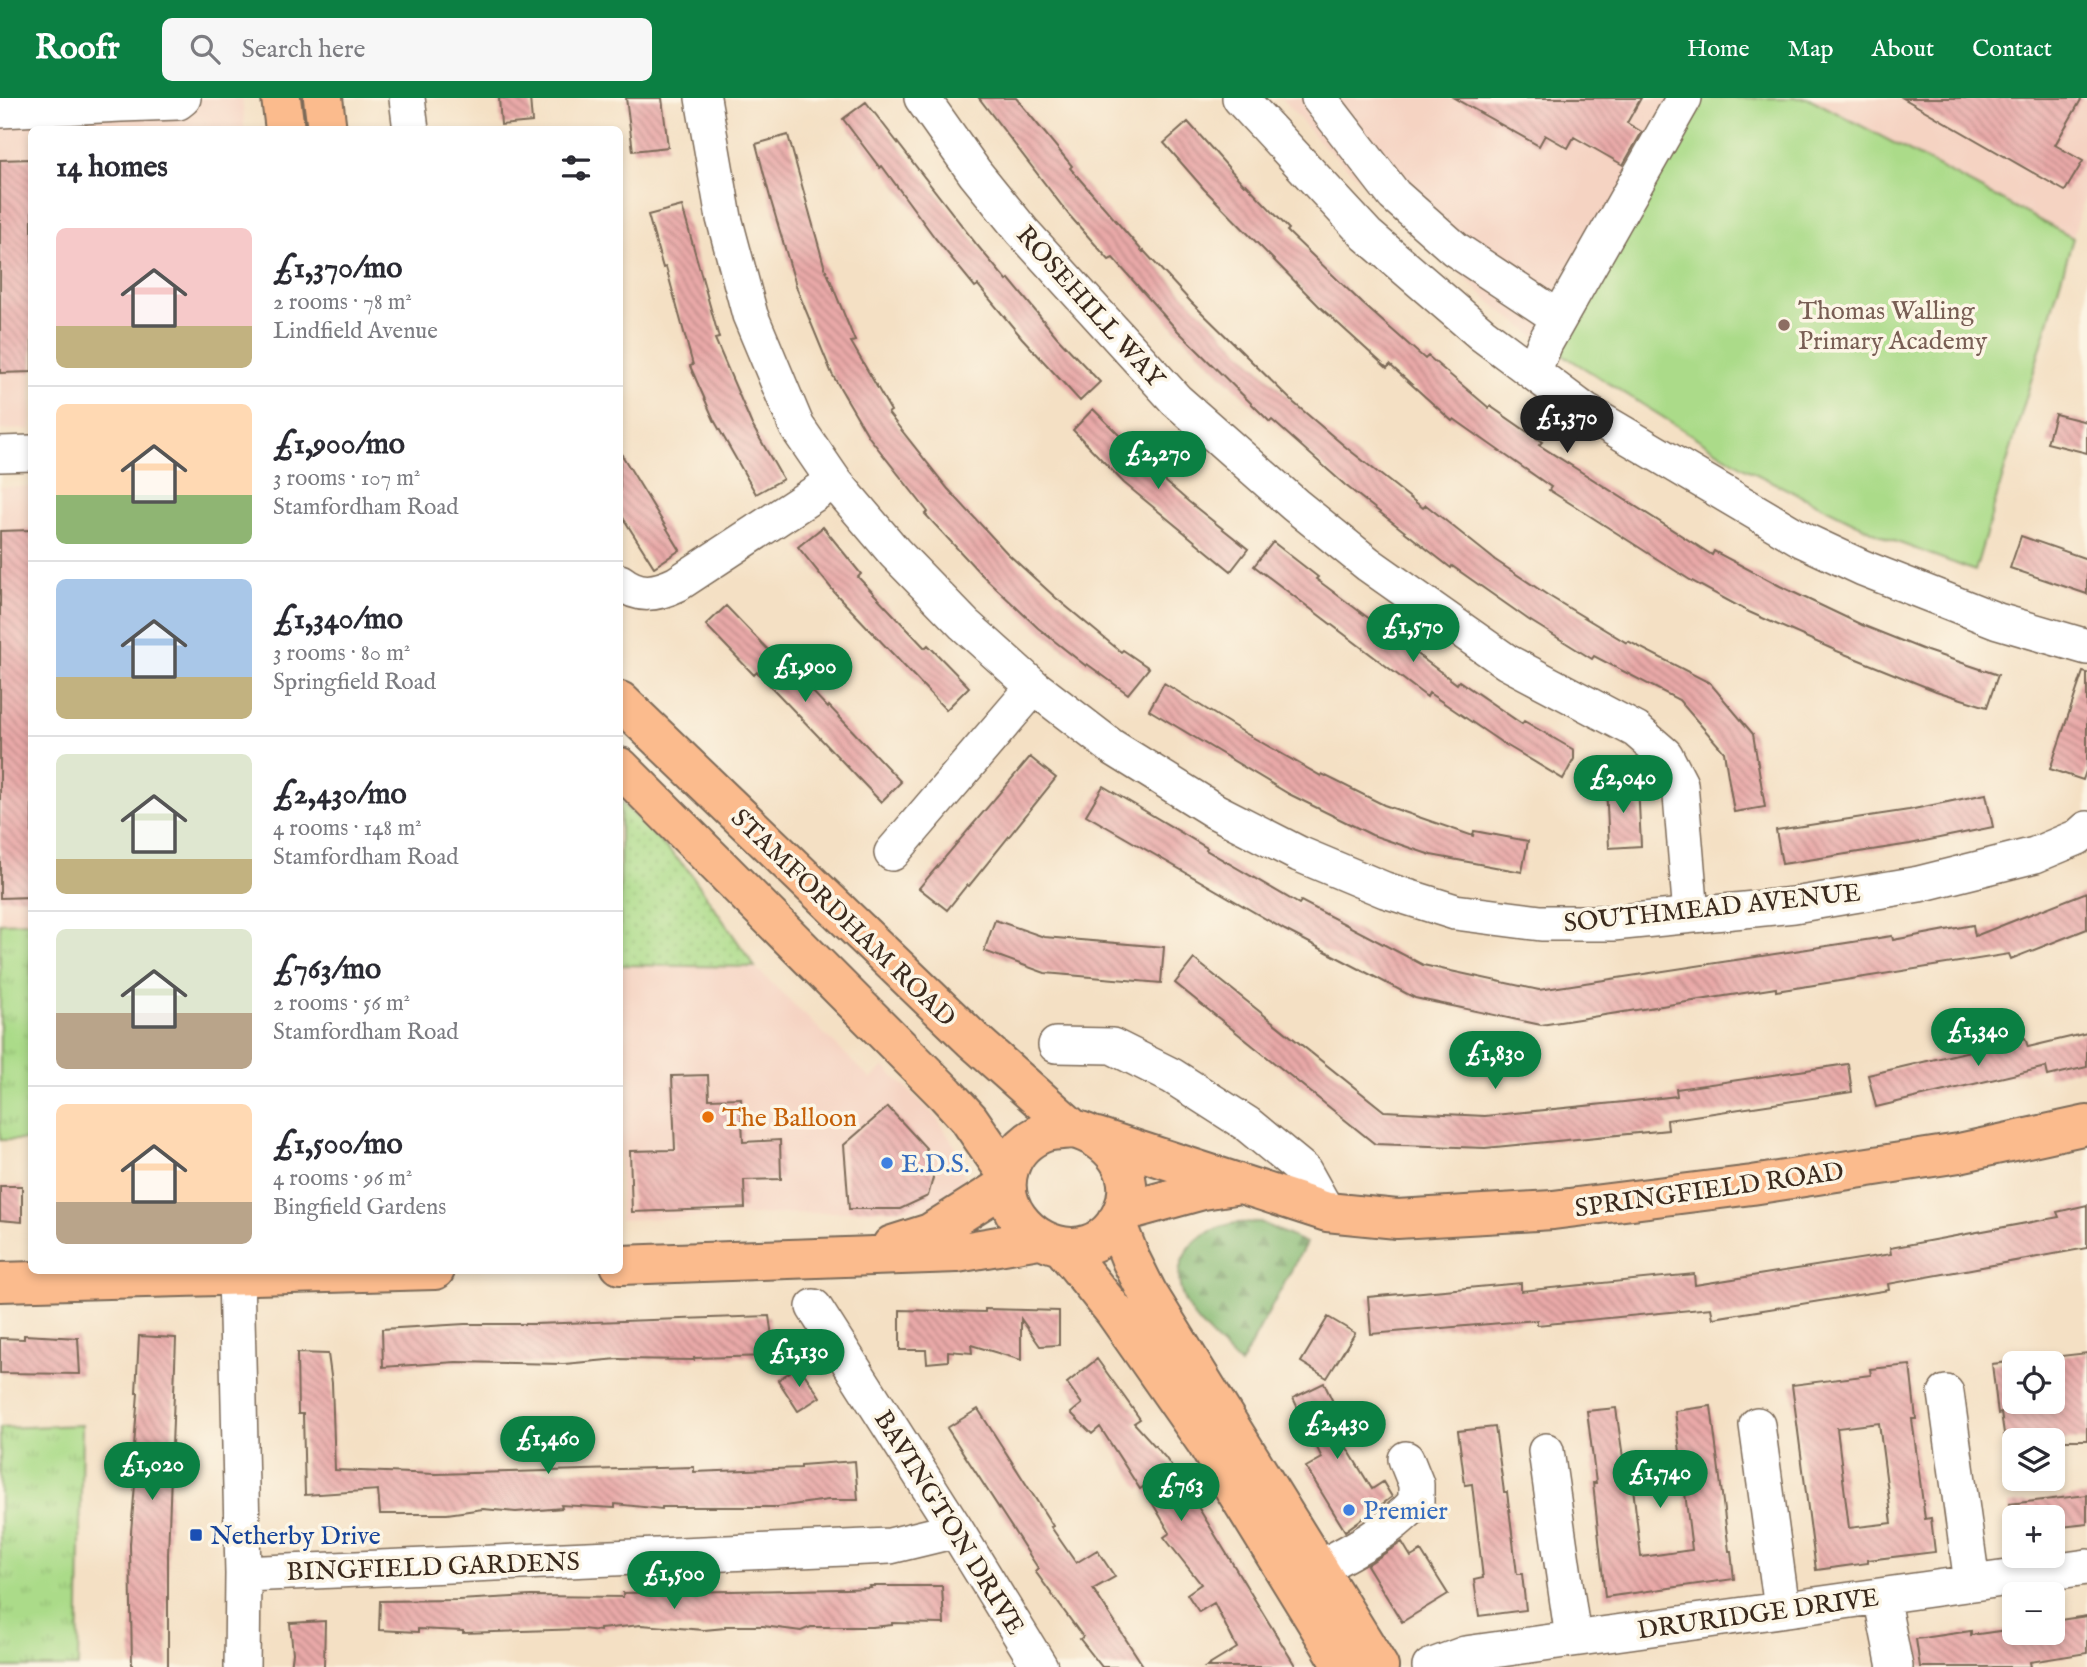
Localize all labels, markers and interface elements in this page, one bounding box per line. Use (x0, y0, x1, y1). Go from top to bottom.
search box (162, 18, 652, 81)
text: Roofr (35, 28, 120, 70)
icon: search (186, 30, 224, 68)
text: Search here (242, 33, 365, 66)
text: Home (1687, 34, 1750, 65)
text: Map (1788, 34, 1834, 65)
text: About (1872, 34, 1934, 65)
text: Contact (1972, 34, 2052, 65)
text: 14 homes (56, 149, 168, 187)
icon: filters (557, 149, 595, 187)
street label: ROSEHILL WAY (1008, 219, 1172, 396)
text: £1,370/mo (273, 250, 402, 288)
icon: home (112, 256, 196, 340)
text: 2 rooms · 78 m² (273, 288, 412, 317)
place label: Thomas Walling Primary Academy (1798, 295, 1988, 358)
text: Lindfield Avenue (273, 317, 438, 346)
marker: Thomas Walling Primary Academy (1776, 317, 1792, 333)
pin: £1,370 (1510, 396, 1624, 455)
text: £1,370 (1536, 403, 1598, 432)
text: £1,900/mo (273, 426, 405, 464)
icon: home (112, 432, 196, 516)
pin: £2,270 (1101, 432, 1215, 491)
text: £2,270 (1125, 439, 1191, 468)
text: 3 rooms · 107 m² (273, 464, 421, 493)
text: Stamfordham Road (273, 493, 459, 522)
text: £1,340/mo (273, 601, 403, 639)
pin: £1,570 (1356, 604, 1470, 664)
icon: home (112, 607, 196, 691)
text: £1,570 (1382, 612, 1444, 641)
text: 3 rooms · 80 m² (273, 639, 410, 668)
pin: £1,900 (748, 644, 862, 704)
text: £1,900 (773, 652, 837, 681)
text: Springfield Road (273, 668, 436, 697)
pin: £2,040 (1566, 756, 1680, 815)
text: £2,040 (1590, 763, 1656, 792)
text: £2,430/mo (273, 776, 407, 814)
icon: home (112, 782, 196, 866)
street label: STAMFORDHAM ROAD (723, 802, 962, 1034)
text: 4 rooms · 148 m² (273, 814, 422, 843)
text: Stamfordham Road (273, 843, 459, 872)
street label: SOUTHMEAD AVENUE (1562, 876, 1862, 941)
text: £763/mo (273, 951, 381, 989)
icon: home (112, 957, 196, 1041)
text: 2 rooms · 56 m² (273, 989, 410, 1018)
pin: £1,340 (1921, 1009, 2035, 1068)
text: £1,340 (1947, 1016, 2009, 1045)
text: Stamfordham Road (273, 1018, 459, 1047)
pin: £1,830 (1438, 1032, 1552, 1091)
text: £1,830 (1465, 1039, 1525, 1068)
place label: The Balloon (722, 1102, 857, 1135)
marker: The Balloon (700, 1109, 716, 1125)
text: £1,500/mo (273, 1126, 403, 1164)
icon: home (112, 1132, 196, 1216)
place label: E.D.S. (901, 1148, 969, 1181)
marker: E.D.S. (879, 1155, 895, 1171)
street label: SPRINGFIELD ROAD (1573, 1155, 1846, 1226)
text: 4 rooms · 96 m² (273, 1164, 412, 1193)
text: Bingfield Gardens (273, 1193, 446, 1222)
pin: £1,130 (742, 1330, 856, 1389)
text: £1,130 (769, 1337, 829, 1366)
map controls (2002, 1351, 2065, 1645)
button: locate (2002, 1351, 2065, 1414)
pin: £2,430 (1280, 1402, 1394, 1461)
street label: BAVINGTON DRIVE (866, 1404, 1031, 1641)
text: £2,430 (1305, 1409, 1369, 1438)
pin: £1,460 (491, 1416, 605, 1476)
text: £1,460 (516, 1424, 580, 1453)
button: layers (2002, 1428, 2065, 1491)
pin: £1,020 (95, 1442, 209, 1502)
text: £1,020 (120, 1450, 184, 1479)
pin: £1,740 (1603, 1450, 1717, 1510)
text: £1,740 (1629, 1458, 1691, 1487)
pin: £763 (1140, 1464, 1222, 1523)
text: £763 (1159, 1471, 1203, 1500)
place label: Premier (1363, 1495, 1448, 1528)
marker: Premier (1341, 1502, 1357, 1518)
button: + (2002, 1505, 2065, 1568)
place label: Netherby Drive (210, 1520, 381, 1553)
marker: Netherby Drive (188, 1527, 204, 1543)
street label: BINGFIELD GARDENS (286, 1546, 580, 1589)
pin: £1,500 (617, 1552, 731, 1611)
text: £1,500 (643, 1559, 705, 1588)
street label: DRURIDGE DRIVE (1635, 1581, 1881, 1648)
button: − (2002, 1582, 2065, 1645)

